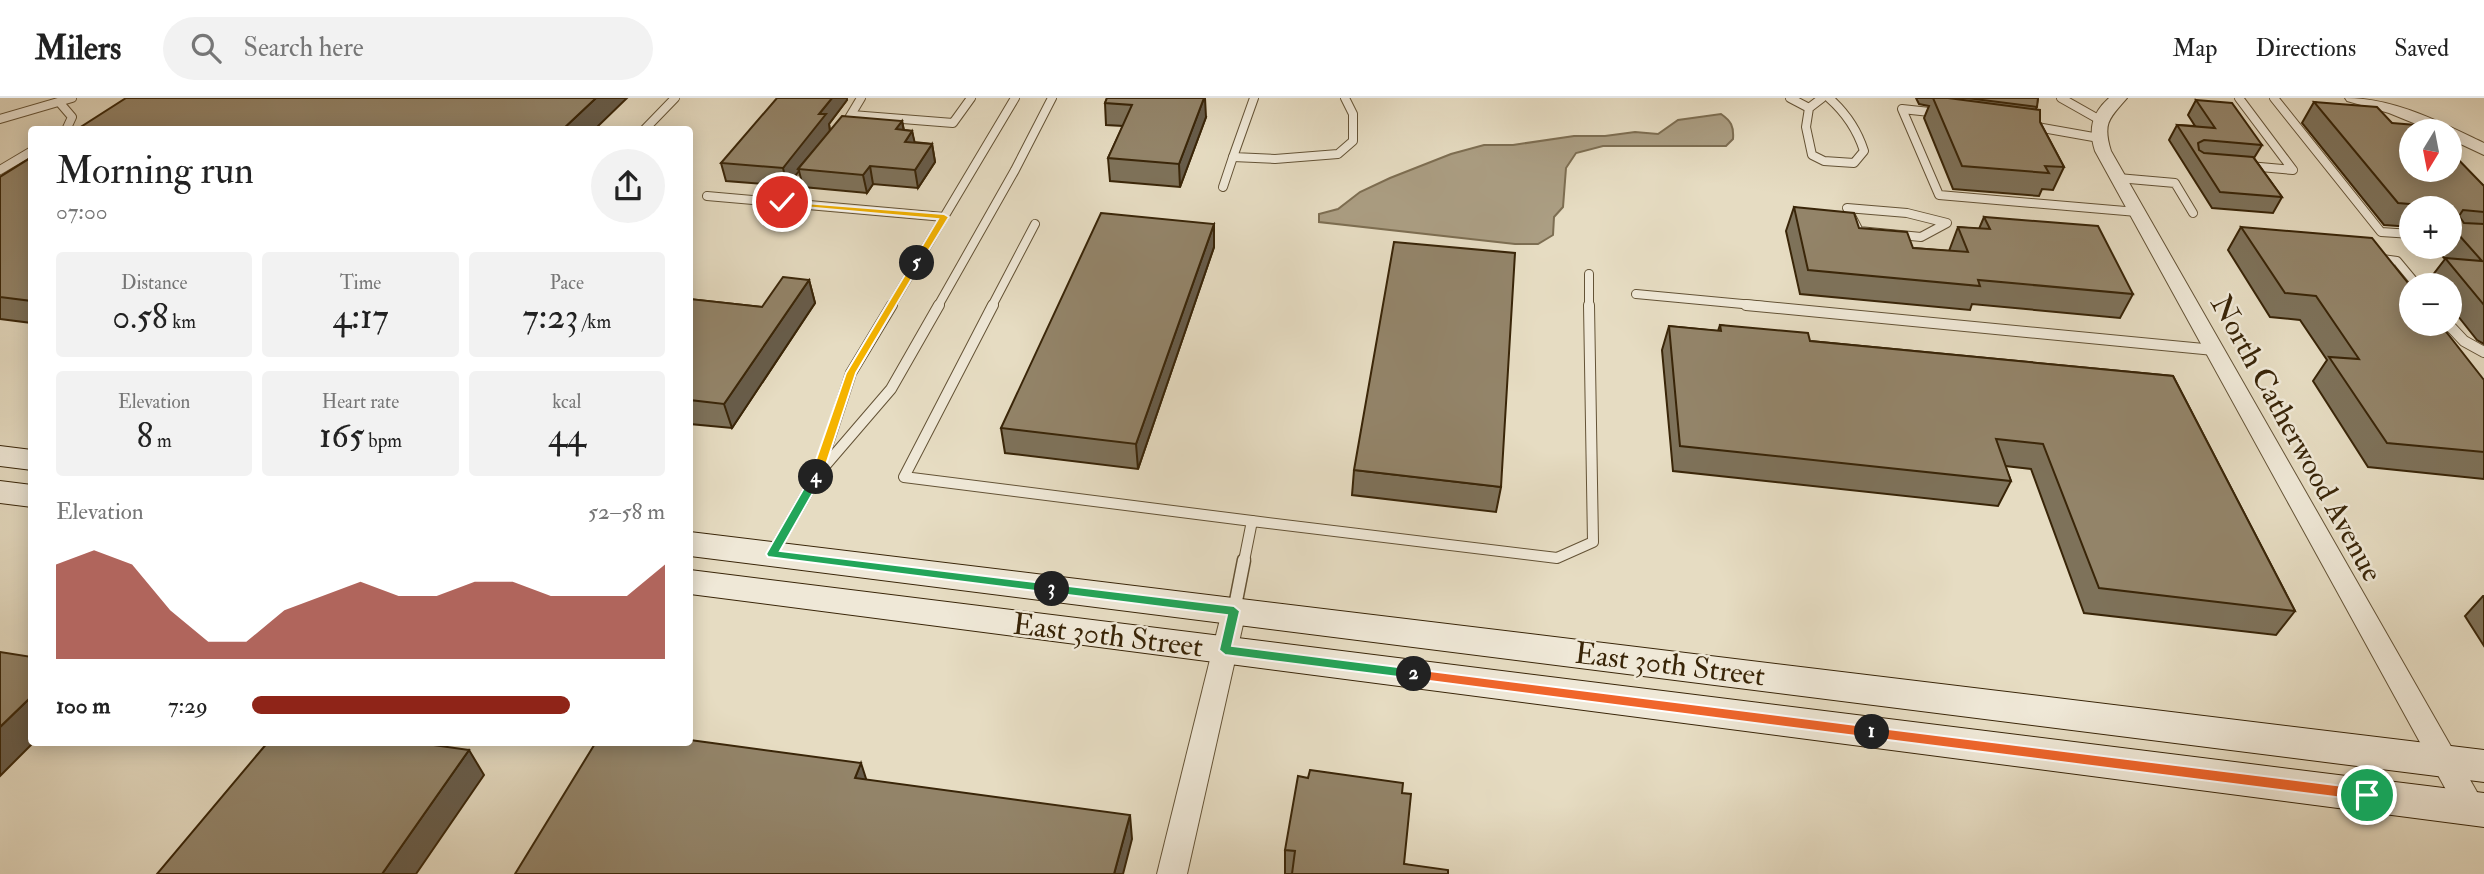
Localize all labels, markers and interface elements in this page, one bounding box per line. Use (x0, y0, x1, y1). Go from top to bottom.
search box (163, 17, 653, 80)
text: Milers (35, 28, 121, 69)
icon: search (187, 29, 225, 67)
text: Search here (243, 32, 364, 64)
text: Map (2172, 33, 2217, 64)
text: Directions (2255, 33, 2356, 64)
text: Saved (2394, 33, 2449, 64)
north arrow (2399, 119, 2462, 182)
map controls (2399, 119, 2462, 336)
text: Morning run (56, 147, 254, 195)
button: share (591, 149, 665, 223)
pin (752, 172, 812, 232)
icon: check (763, 183, 801, 221)
button: + (2399, 196, 2462, 259)
text: 07:00 (56, 197, 108, 226)
pin: 5 (900, 246, 934, 280)
text: 5 (912, 250, 921, 274)
text: Distance (121, 271, 187, 295)
text: Time (340, 271, 381, 295)
text: Pace (550, 271, 584, 295)
button: − (2399, 273, 2462, 336)
street label: North Catherwood Avenue (2202, 288, 2391, 588)
text: 0.58 (112, 295, 168, 339)
text: 4:17 (332, 295, 389, 339)
text: 7:23 (523, 295, 578, 339)
text: km (168, 310, 196, 334)
text: /km (578, 310, 611, 334)
text: Elevation (118, 390, 190, 414)
text: Heart rate (322, 390, 399, 414)
text: kcal (552, 390, 581, 414)
text: 8 (137, 414, 153, 458)
text: 165 (319, 414, 364, 458)
text: 44 (548, 414, 586, 458)
text: m (153, 429, 172, 453)
text: bpm (364, 429, 402, 453)
pin: 4 (798, 460, 834, 494)
text: 4 (810, 464, 821, 488)
text: Elevation (56, 497, 144, 526)
text: 52–58 m (588, 497, 665, 526)
pin: 3 (1034, 572, 1070, 606)
text: 3 (1048, 576, 1055, 600)
street label: East 30th Street (1011, 605, 1205, 666)
street label: East 30th Street (1573, 634, 1767, 695)
pin: 2 (1396, 656, 1432, 692)
text: 2 (1409, 661, 1418, 685)
text: 100 m (56, 691, 110, 720)
text: 7:29 (168, 691, 208, 720)
pin: 1 (1854, 714, 1890, 750)
text: 1 (1868, 719, 1875, 743)
pin (2337, 765, 2397, 825)
icon: arrive (2348, 776, 2386, 814)

